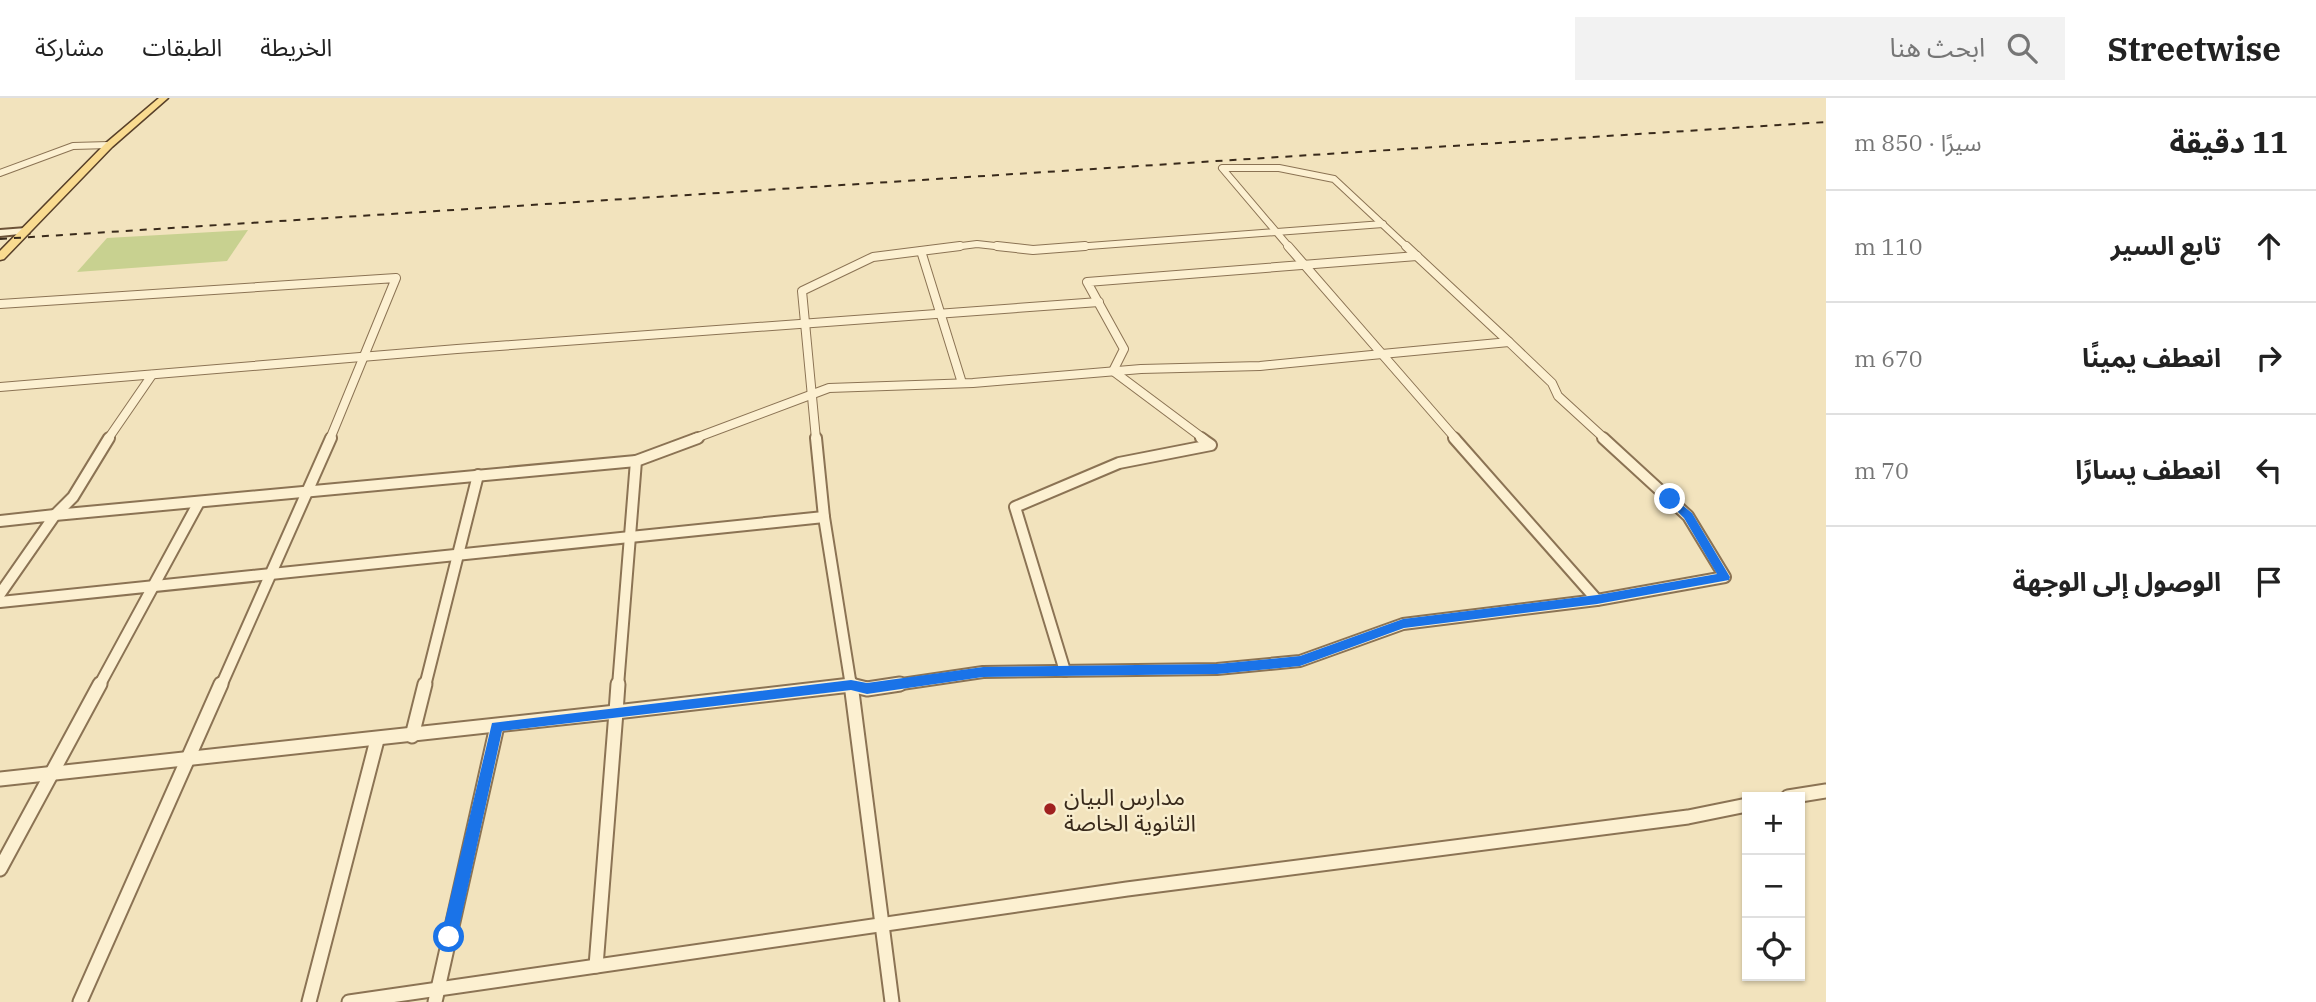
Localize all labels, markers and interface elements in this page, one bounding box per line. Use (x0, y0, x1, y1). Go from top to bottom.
search box (1575, 17, 2065, 80)
text: Streetwise (2107, 27, 2281, 70)
icon: search (2003, 29, 2041, 67)
text: ابحث هنا (1890, 30, 1985, 64)
text: مشاركة (35, 31, 104, 63)
text: الطبقات (142, 31, 222, 63)
text: الخريطة (260, 31, 332, 63)
text: 11 دقيقة (2170, 122, 2288, 161)
text: سيرًا · 850 m (1854, 127, 1981, 157)
icon: ahead (2250, 227, 2288, 265)
text: تابع السير (2111, 228, 2221, 262)
text: 110 m (1854, 231, 1923, 261)
icon: right (2250, 339, 2288, 377)
text: انعطف يمينًا (2082, 340, 2221, 374)
text: 670 m (1854, 343, 1923, 373)
icon: left (2250, 451, 2288, 489)
text: انعطف يسارًا (2075, 452, 2221, 486)
text: 70 m (1854, 455, 1909, 485)
route end (1654, 483, 1685, 514)
icon: arrive (2250, 563, 2288, 601)
text: الوصول إلى الوجهة (2013, 564, 2221, 598)
place label: مدارس البيان الثانوية الخاصة (1064, 781, 1196, 837)
map controls (1742, 792, 1805, 981)
button: + (1742, 792, 1805, 855)
marker: مدارس البيان الثانوية الخاصة (1042, 801, 1058, 817)
button: − (1742, 855, 1805, 918)
button: locate (1742, 918, 1805, 981)
route start (433, 921, 464, 952)

